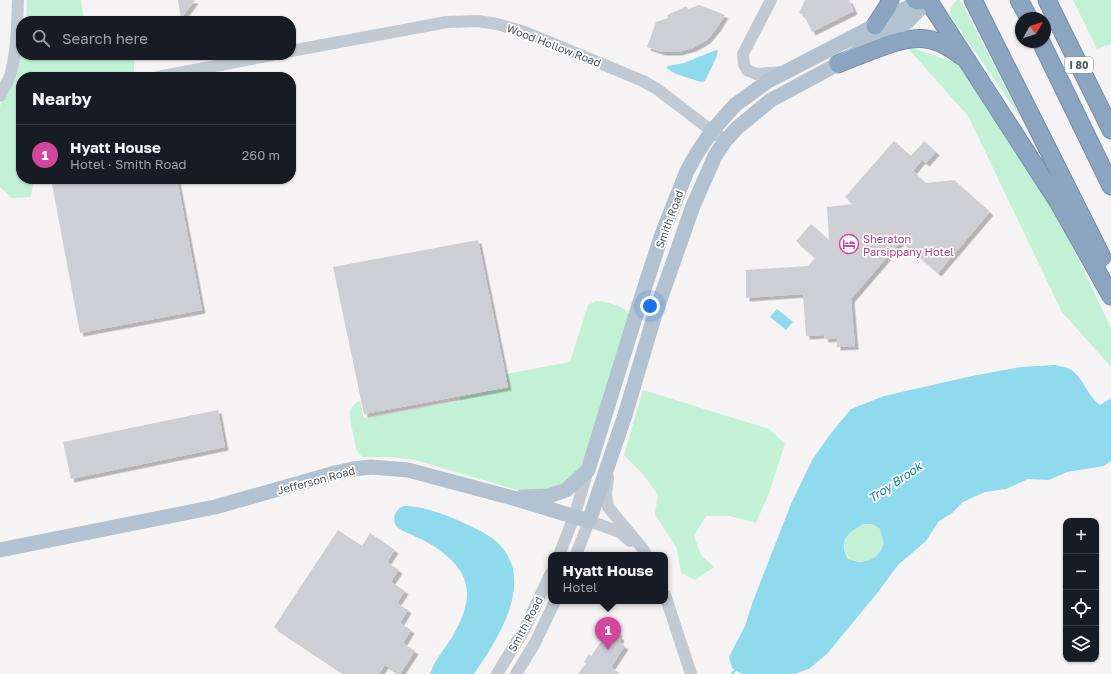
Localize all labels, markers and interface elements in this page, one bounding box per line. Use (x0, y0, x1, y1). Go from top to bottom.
north arrow (1015, 12, 1051, 48)
search box (16, 16, 296, 60)
street label: Wood Hollow Road (505, 21, 603, 69)
icon: search (30, 27, 52, 49)
text: Search here (62, 29, 148, 47)
road number: I 80 (1065, 57, 1093, 73)
text: Nearby (32, 88, 92, 109)
text: Hyatt House (70, 138, 161, 156)
text: 1 (42, 147, 48, 163)
text: 260 m (242, 147, 280, 163)
text: Hotel · Smith Road (70, 156, 187, 172)
street label: Smith Road (653, 188, 685, 250)
place label: Sheraton Parsippany Hotel (863, 232, 954, 258)
hotel icon: Sheraton Parsippany Hotel (838, 233, 860, 255)
your location (640, 296, 660, 316)
water label: Troy Brook (865, 458, 926, 505)
street label: Jefferson Road (276, 463, 356, 497)
map controls (1063, 518, 1099, 662)
button: + (1063, 518, 1099, 554)
popup (548, 552, 668, 604)
button: − (1063, 554, 1099, 590)
text: Hyatt House (563, 561, 653, 579)
text: Hotel (563, 579, 597, 595)
button: locate (1063, 590, 1099, 626)
street label: Smith Road (505, 594, 545, 654)
pin: 1 (595, 617, 621, 650)
button: layers (1063, 626, 1099, 662)

